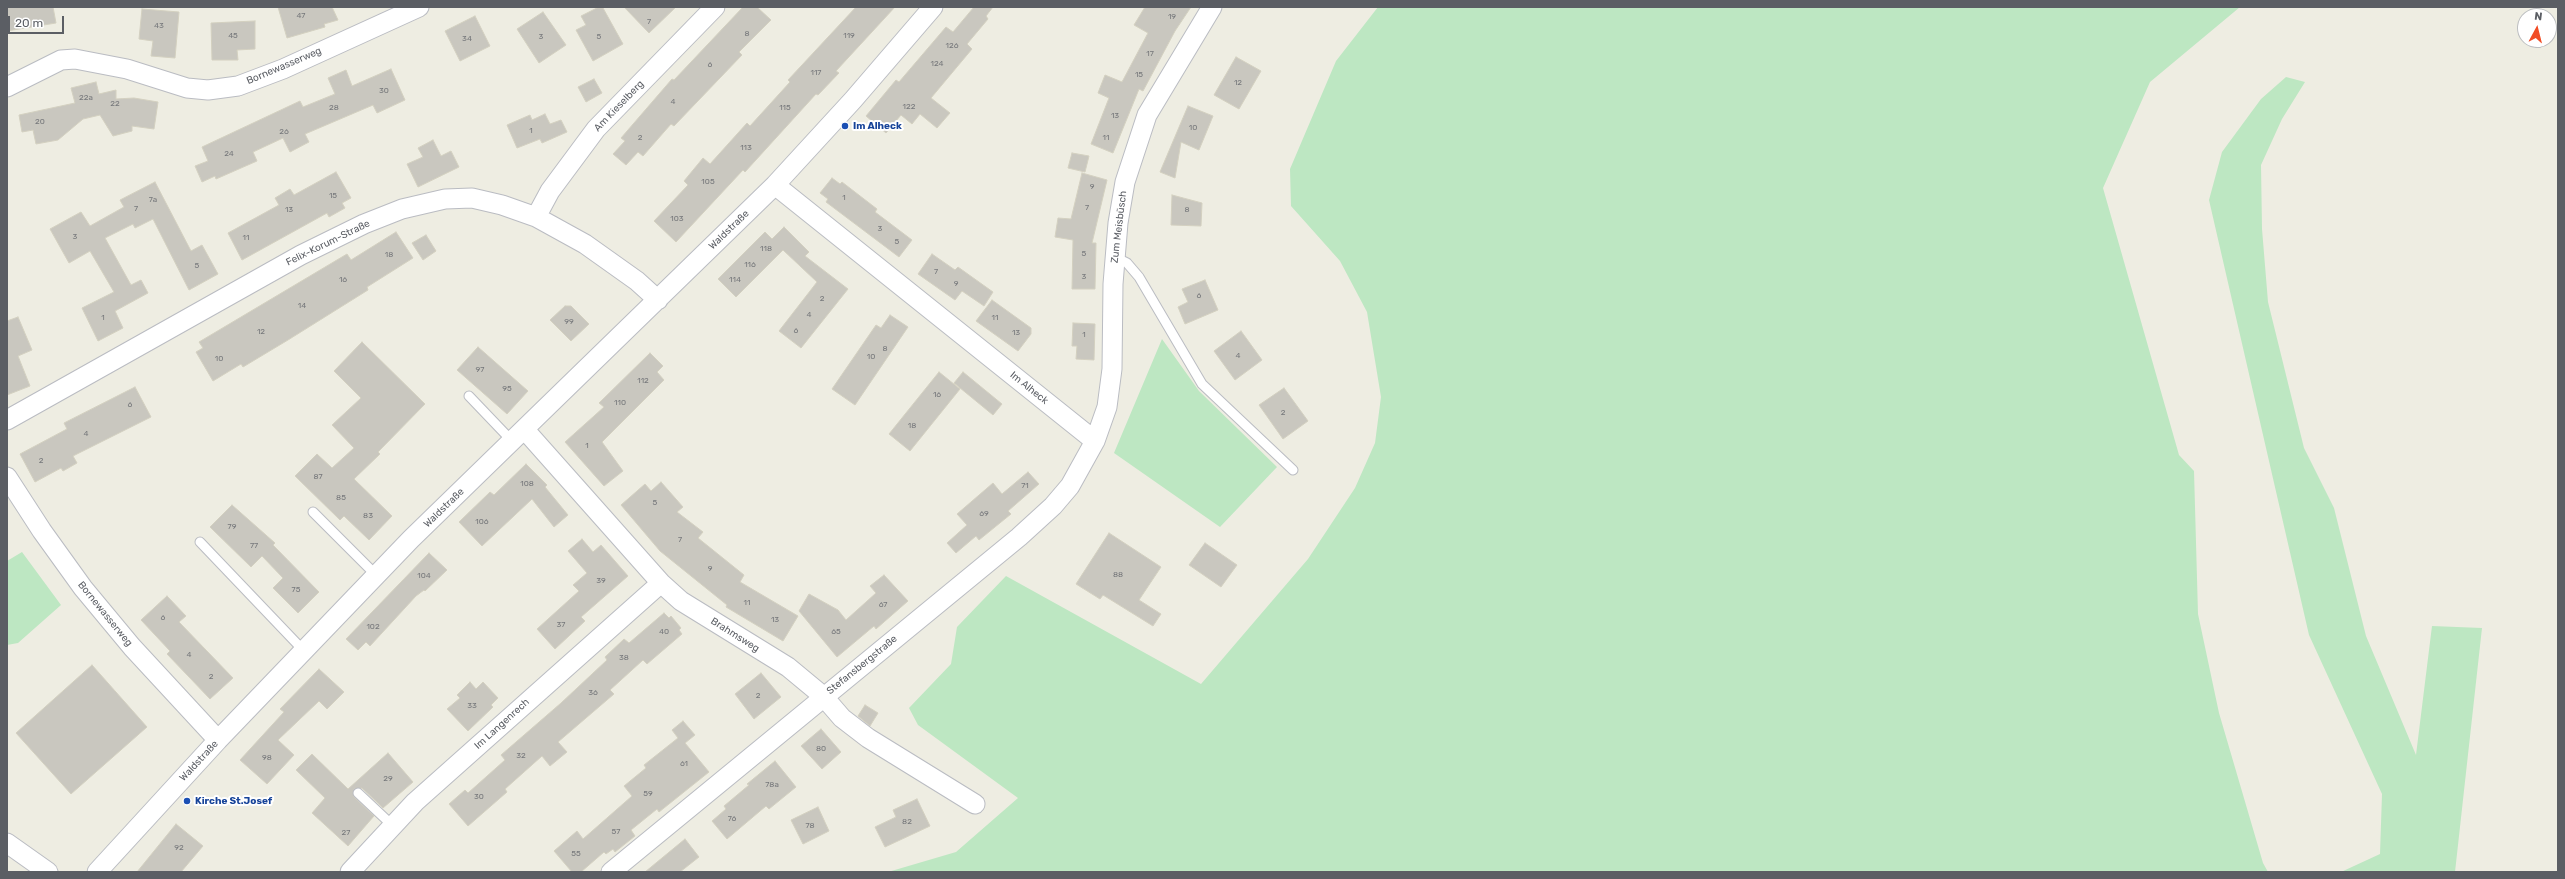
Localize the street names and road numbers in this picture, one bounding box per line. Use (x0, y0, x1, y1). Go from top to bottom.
street label: Bornewasserweg (245, 45, 323, 87)
street label: Am Kieselberg (592, 78, 646, 134)
street label: Zum Meisbüsch (1109, 190, 1129, 264)
street label: Waldstraße (706, 208, 752, 252)
street label: Felix-Korum-Straße (284, 218, 372, 268)
street label: Im Alheck (1008, 369, 1050, 407)
street label: Waldstraße (421, 486, 467, 530)
street label: Bornewasserweg (75, 579, 135, 649)
street label: Brahmsweg (708, 615, 762, 655)
street label: Stefansbergstraße (824, 633, 900, 697)
street label: Im Langenrech (472, 696, 532, 752)
street label: Waldstraße (177, 738, 221, 784)

